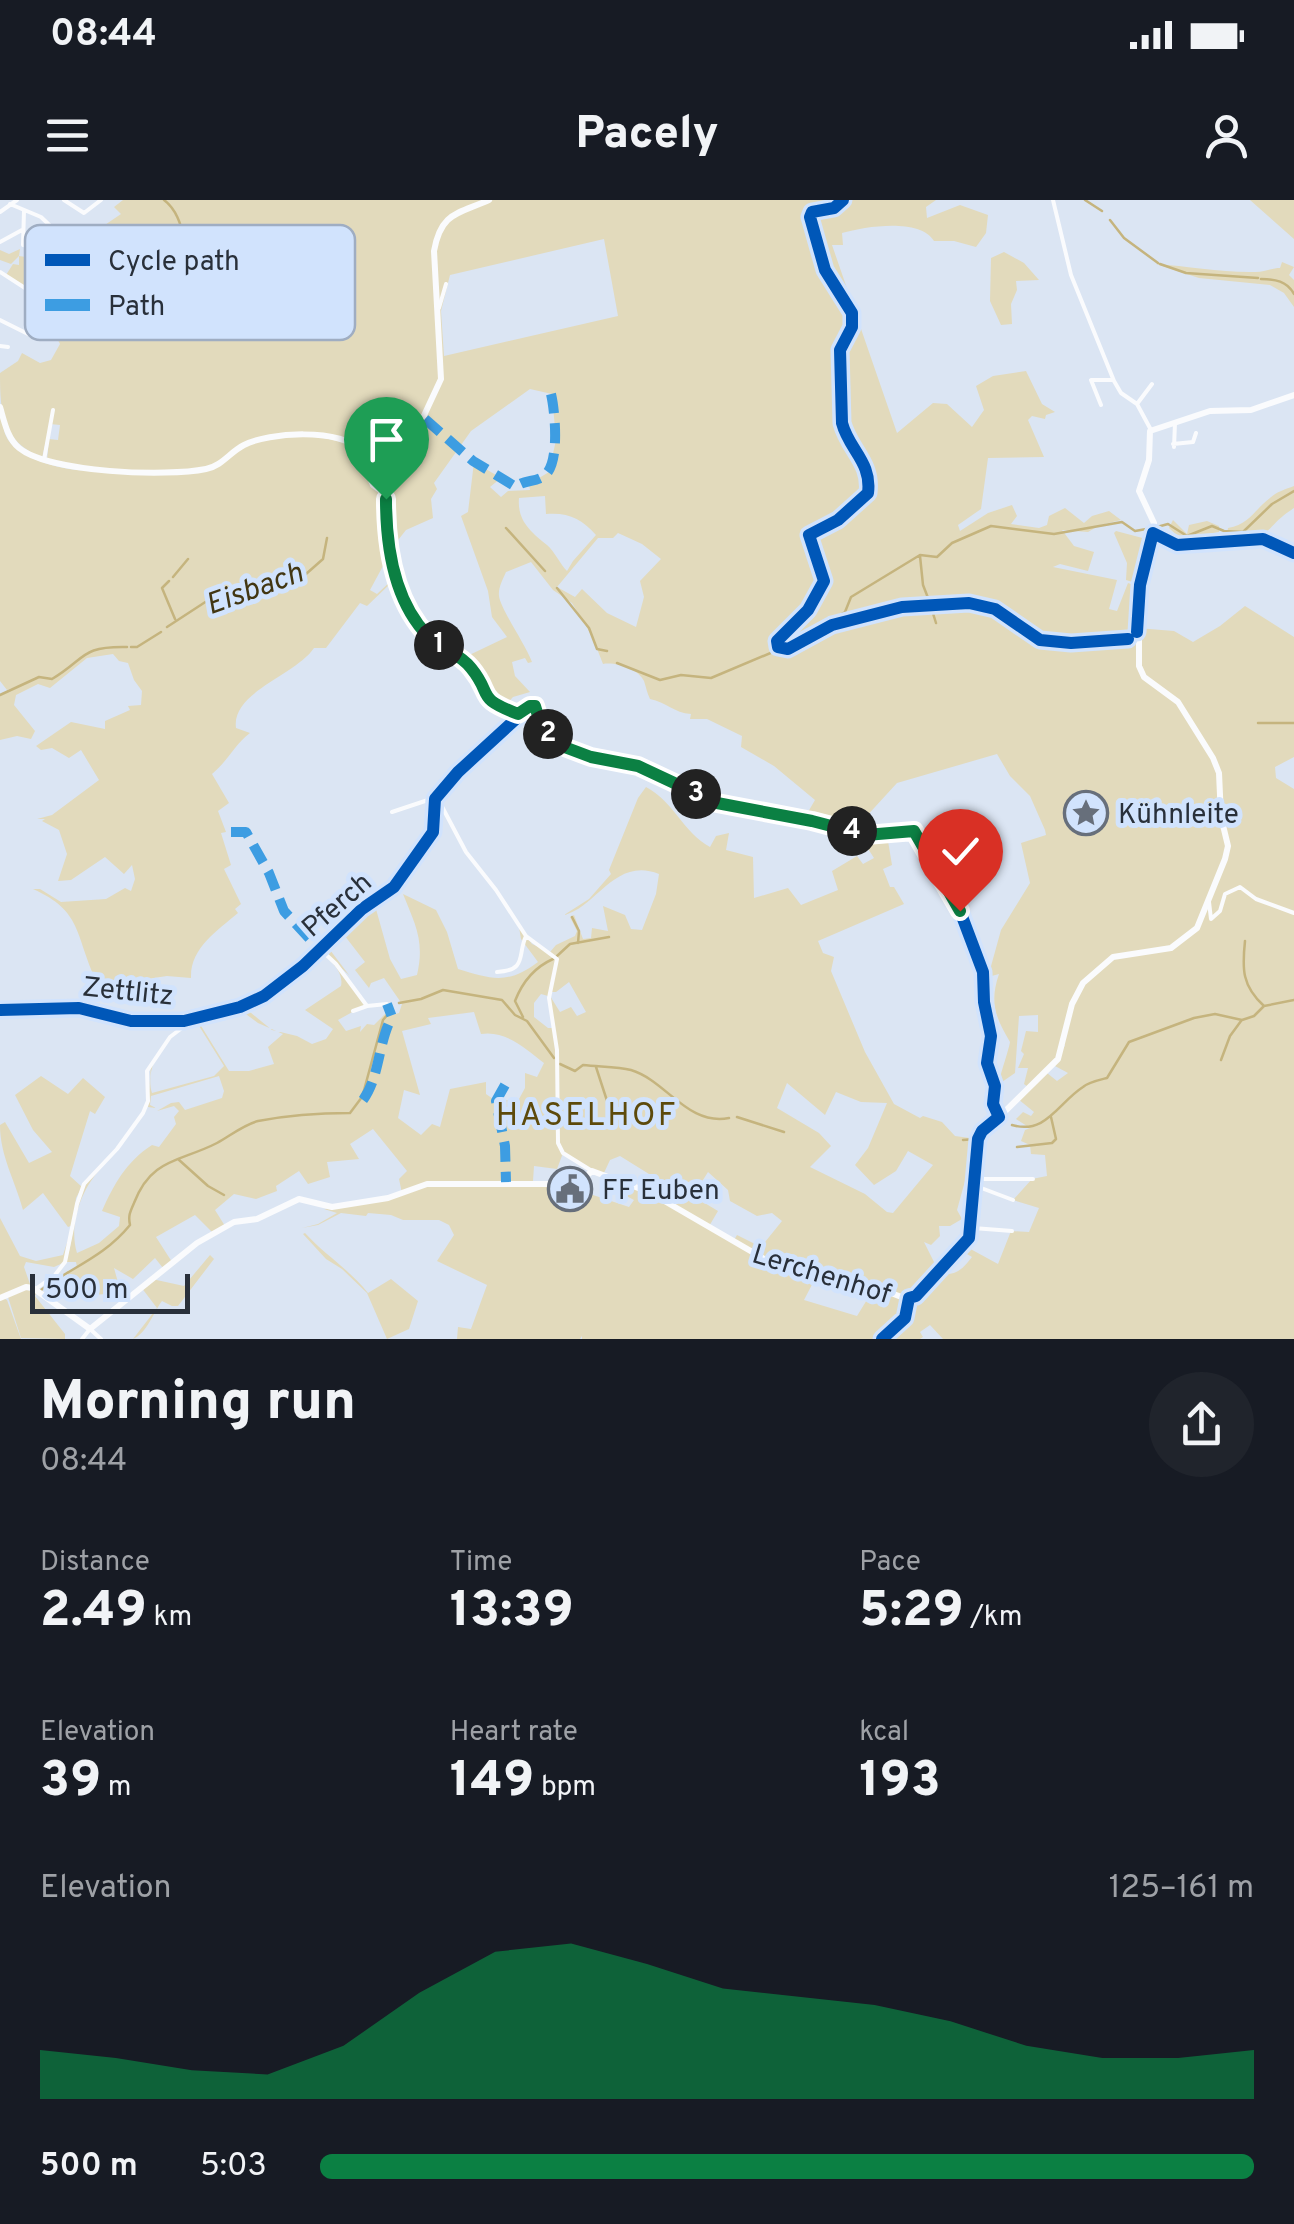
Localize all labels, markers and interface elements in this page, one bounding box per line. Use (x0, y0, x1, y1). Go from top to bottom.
text: 08:44 (50, 11, 157, 60)
text: Pacely (575, 107, 719, 164)
icon: menu (40, 108, 95, 163)
icon: person (1199, 108, 1254, 163)
legend (25, 225, 355, 340)
text: Cycle path (108, 245, 240, 281)
text: Path (108, 290, 165, 326)
pin (344, 397, 429, 500)
icon: arrive (359, 412, 414, 467)
water label: Eisbach (201, 556, 309, 625)
pin: 1 (414, 620, 464, 670)
text: 1 (433, 627, 445, 663)
pin: 2 (523, 709, 573, 759)
text: 2 (539, 716, 557, 752)
pin: 3 (671, 769, 721, 819)
text: 3 (688, 776, 704, 812)
place icon: Kühnleite (1063, 790, 1109, 836)
place label: Kühnleite (1118, 798, 1239, 834)
pin: 4 (827, 806, 877, 856)
pin (918, 809, 1003, 912)
text: 4 (843, 813, 861, 849)
icon: check (933, 824, 988, 879)
street label: Pferch (295, 866, 381, 947)
street label: Zettlitz (80, 970, 175, 1016)
district label: HASELHOF (496, 1097, 678, 1137)
public building icon: FF Euben (547, 1166, 593, 1212)
place label: FF Euben (602, 1174, 720, 1210)
street label: Lerchenhof (747, 1238, 895, 1314)
scale bar (30, 1269, 190, 1314)
text: 500 m (45, 1273, 128, 1309)
text: Morning run (40, 1369, 356, 1439)
button: share (1149, 1372, 1254, 1477)
text: 08:44 (40, 1442, 127, 1482)
text: Distance (40, 1545, 150, 1581)
text: Time (450, 1545, 512, 1581)
text: Pace (859, 1545, 921, 1581)
text: 2.49 (40, 1581, 147, 1644)
text: 13:39 (450, 1581, 574, 1644)
text: 5:29 (859, 1581, 964, 1644)
text: km (147, 1600, 192, 1636)
text: /km (964, 1600, 1023, 1636)
text: Elevation (40, 1715, 155, 1751)
text: Heart rate (450, 1715, 578, 1751)
text: kcal (859, 1715, 909, 1751)
text: 39 (40, 1751, 101, 1814)
text: 149 (450, 1751, 534, 1814)
text: 193 (859, 1751, 941, 1814)
text: m (101, 1770, 132, 1806)
text: bpm (534, 1770, 596, 1806)
text: Elevation (40, 1869, 172, 1909)
text: 125–161 m (1109, 1869, 1254, 1909)
text: 500 m (40, 2147, 138, 2187)
text: 5:03 (200, 2147, 267, 2187)

